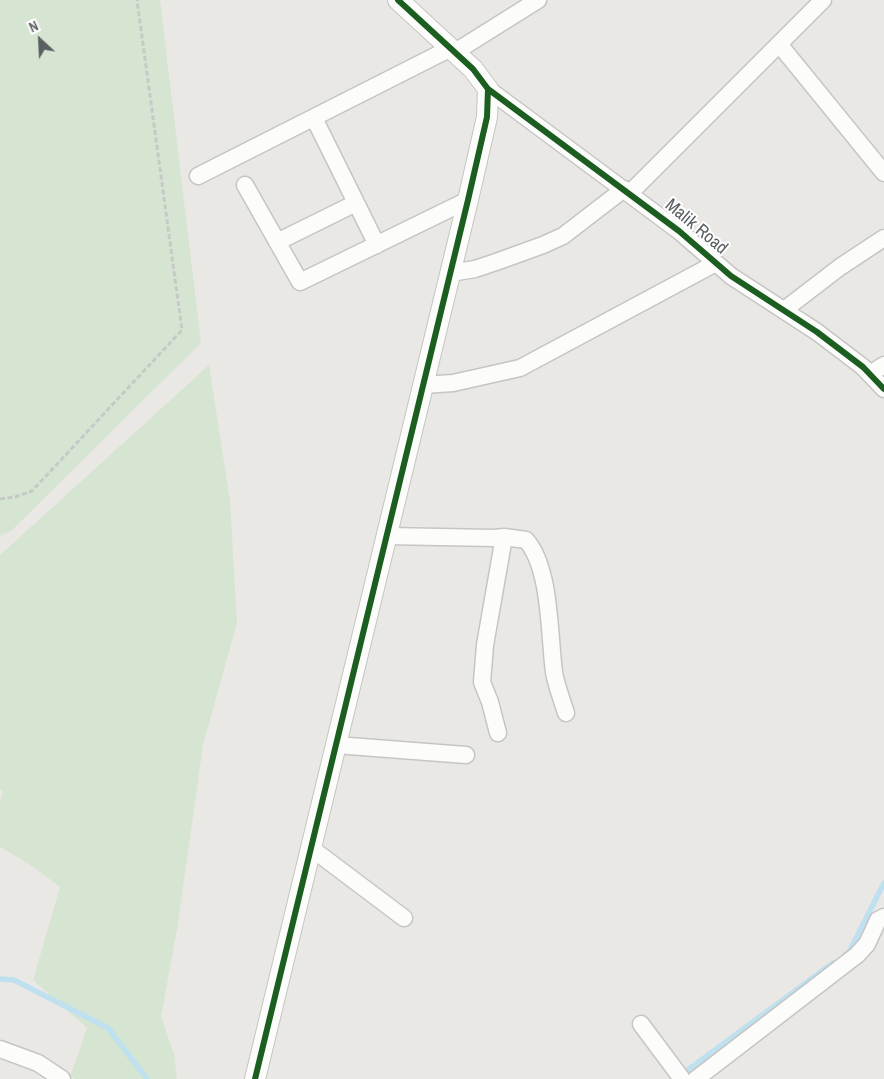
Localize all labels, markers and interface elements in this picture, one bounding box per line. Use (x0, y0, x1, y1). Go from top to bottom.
north arrow (15, 15, 65, 65)
text: N (26, 16, 41, 36)
street label: Malik Road (660, 195, 732, 259)

